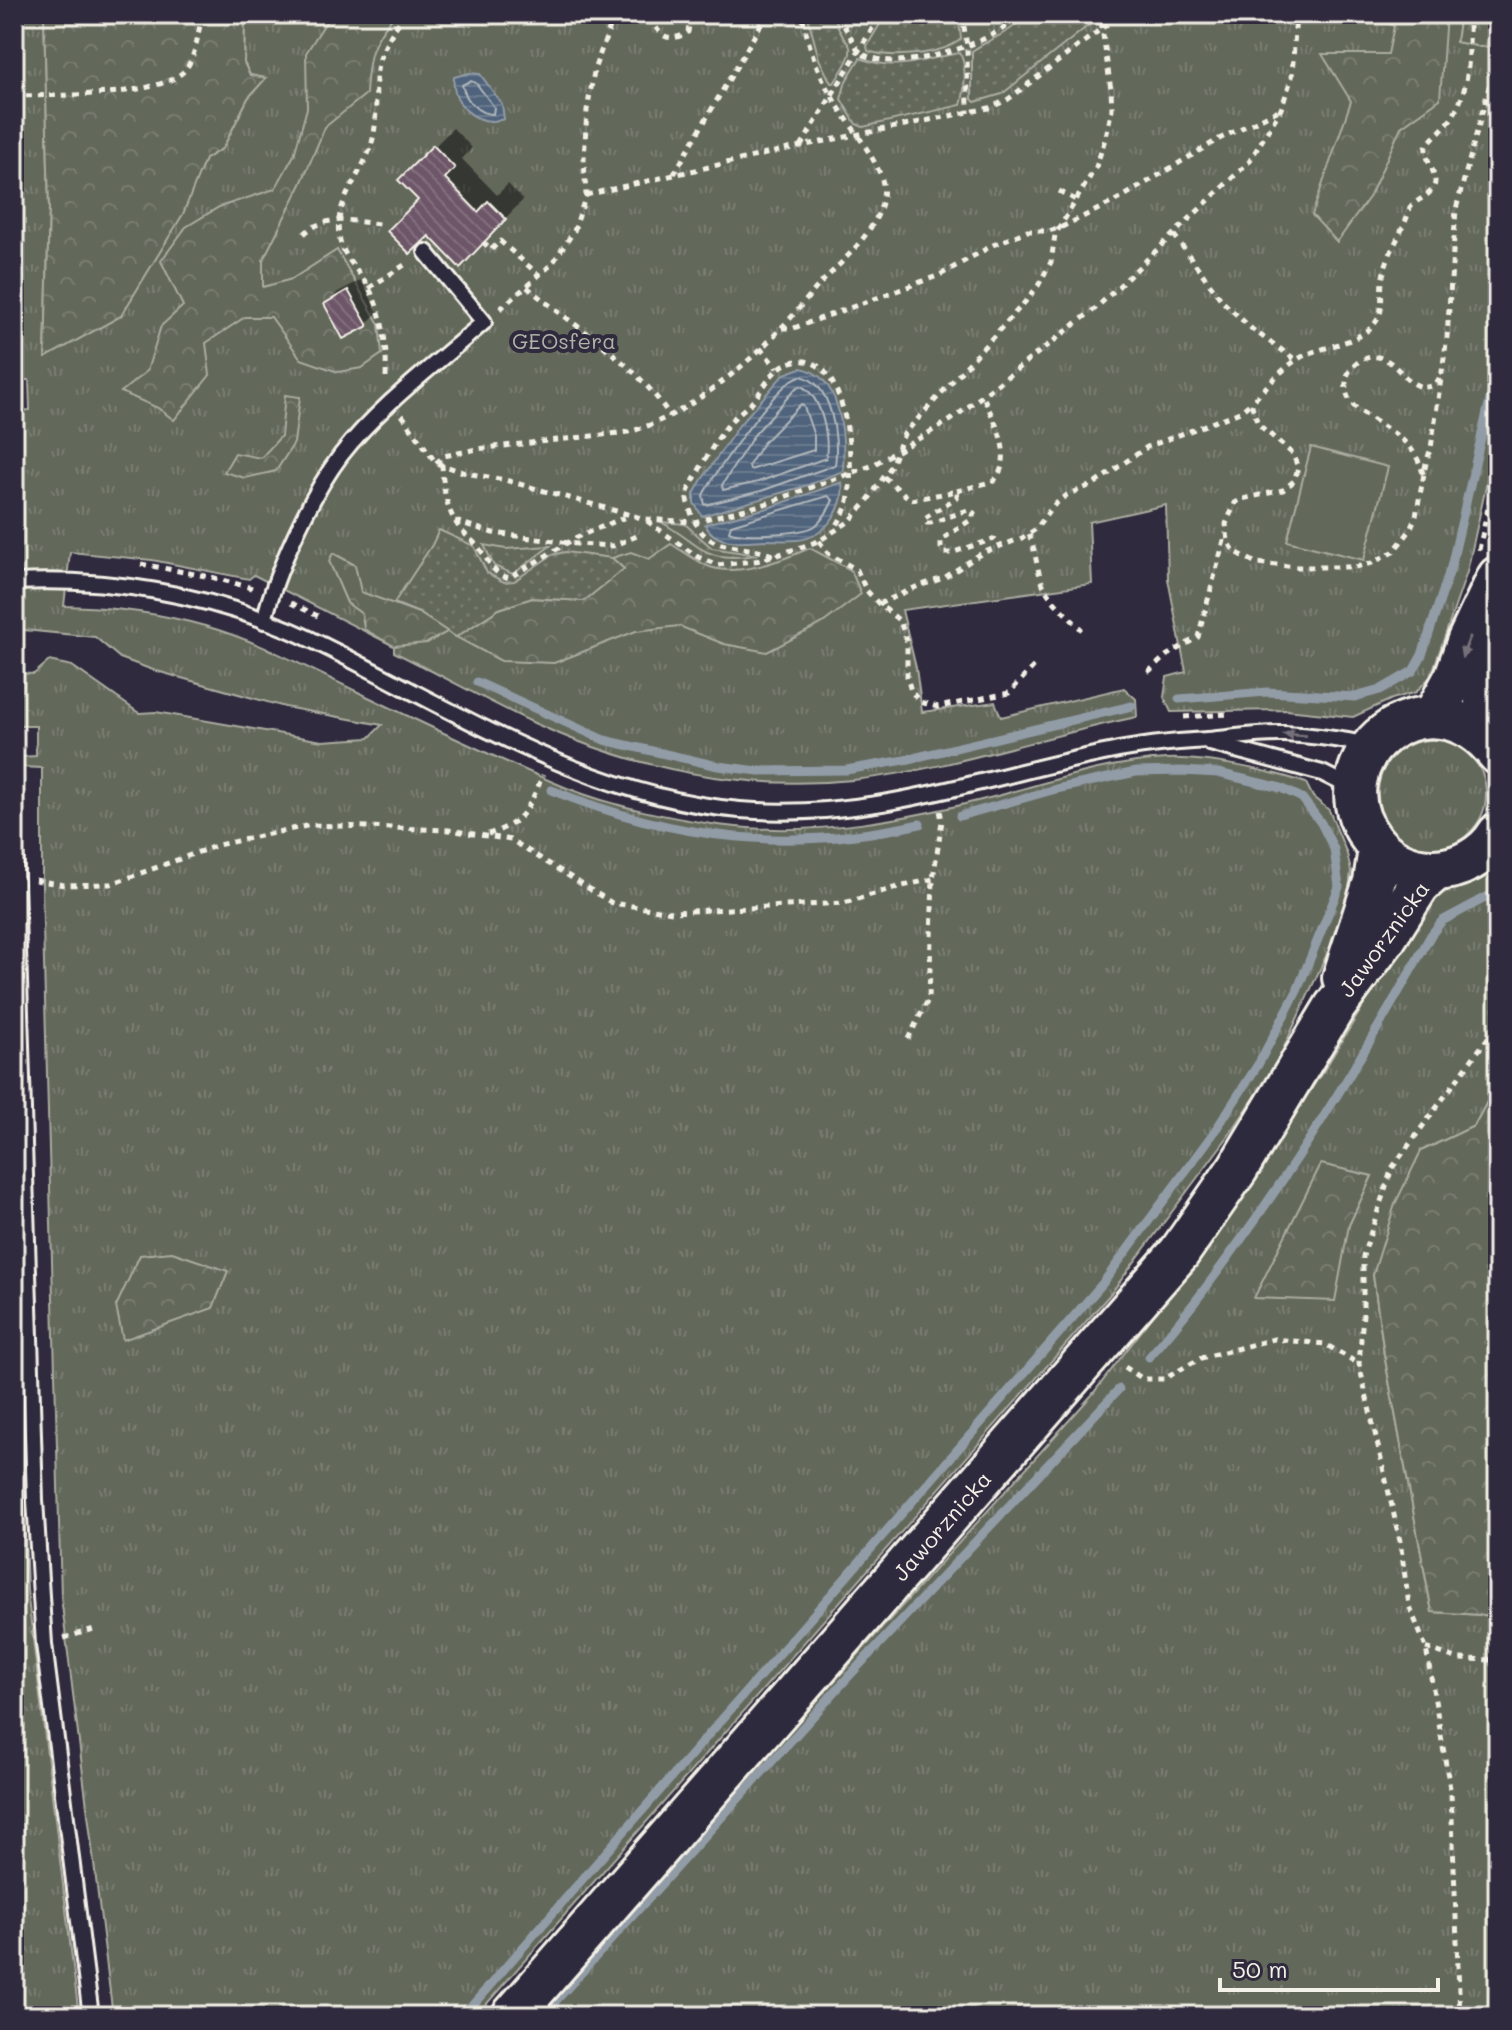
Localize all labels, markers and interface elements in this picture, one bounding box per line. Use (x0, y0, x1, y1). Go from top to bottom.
park label: GEOsfera (512, 326, 616, 355)
one-way arrow (1459, 635, 1472, 659)
one-way arrow (1282, 728, 1307, 741)
street label: Jaworznicka (1332, 875, 1435, 1002)
street label: Jaworznicka (886, 1465, 997, 1587)
scale bar (1220, 1942, 1438, 1992)
text: 50 m (1232, 1953, 1288, 1984)

